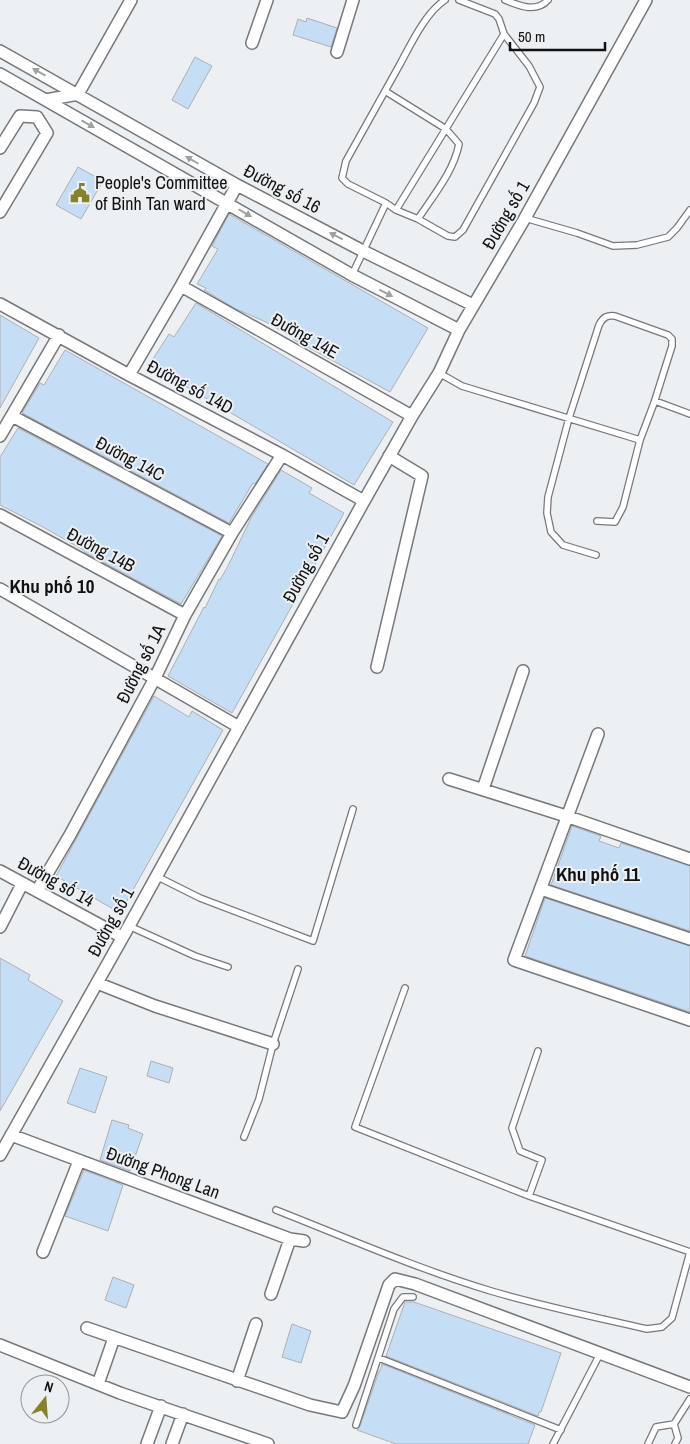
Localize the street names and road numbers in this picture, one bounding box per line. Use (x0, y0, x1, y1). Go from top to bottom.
street label: Đường số 16 (239, 158, 325, 219)
street label: Đường số 1 (476, 175, 536, 254)
street label: Đường 14E (267, 307, 344, 364)
street label: Đường số 14D (143, 353, 238, 420)
street label: Đường 14C (91, 430, 169, 487)
street label: Đường 14B (63, 521, 140, 578)
street label: Đường số 1 (276, 528, 335, 607)
street label: Đường số 1A (110, 620, 171, 707)
street label: Đường số 14 (14, 850, 99, 913)
street label: Đường số 1 (81, 882, 140, 961)
street label: Đường Phong Lan (103, 1140, 223, 1205)

